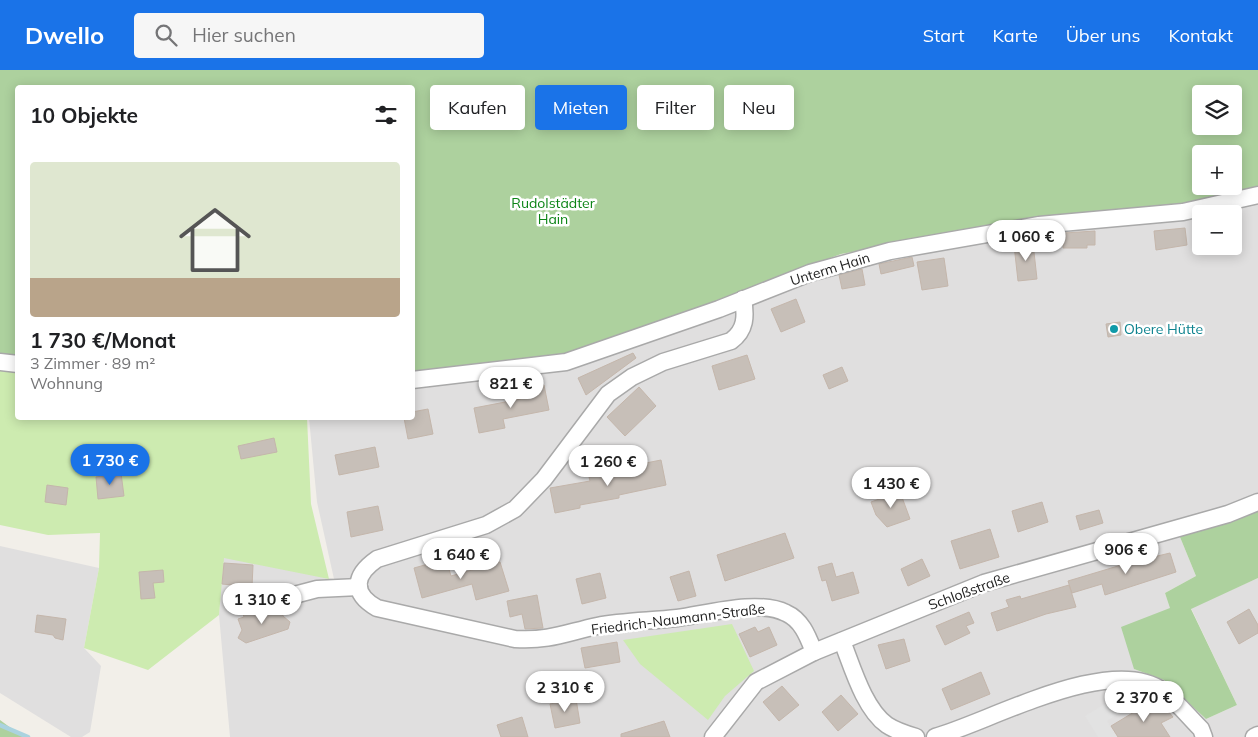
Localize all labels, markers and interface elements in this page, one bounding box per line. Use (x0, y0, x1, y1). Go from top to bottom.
search box (134, 13, 484, 58)
text: Dwello (25, 20, 104, 50)
icon: search (152, 21, 180, 49)
text: Hier suchen (192, 23, 296, 47)
text: Start (923, 24, 964, 47)
text: Karte (992, 24, 1038, 47)
text: Über uns (1066, 24, 1141, 47)
text: Kontakt (1169, 24, 1233, 47)
chip: Kaufen (430, 85, 525, 130)
chip: Mieten (535, 85, 627, 130)
chip: Filter (637, 85, 714, 130)
chip: Neu (724, 85, 794, 130)
map controls (1192, 85, 1242, 255)
button: layers (1192, 85, 1242, 135)
icon: filters (372, 101, 400, 129)
text: 10 Objekte (30, 102, 138, 128)
button: + (1192, 145, 1242, 195)
park label: Rudolstädter Hain (511, 194, 596, 228)
icon: home (170, 195, 260, 285)
button: − (1192, 205, 1242, 255)
pin: 1 060 € (980, 220, 1072, 262)
text: 1 060 € (998, 226, 1054, 246)
street label: Unterm Hain (788, 248, 872, 290)
place label: Obere Hütte (1124, 320, 1203, 338)
marker: Obere Hütte (1108, 323, 1120, 335)
text: 1 730 €/Monat (30, 327, 176, 353)
text: 3 Zimmer · 89 m² (30, 353, 155, 373)
pin: 821 € (476, 366, 546, 409)
text: Wohnung (30, 373, 103, 393)
text: 821 € (490, 373, 532, 393)
pin: 1 730 € (64, 444, 156, 486)
pin: 1 260 € (562, 444, 654, 487)
text: 1 730 € (82, 450, 138, 470)
text: 1 260 € (580, 451, 636, 471)
pin: 1 430 € (845, 466, 937, 509)
text: 1 430 € (863, 473, 919, 493)
pin: 906 € (1091, 532, 1161, 575)
pin: 1 640 € (415, 538, 507, 580)
text: 906 € (1105, 539, 1147, 559)
text: 1 640 € (433, 544, 489, 564)
street label: Schloßstraße (926, 568, 1012, 614)
pin: 1 310 € (216, 582, 308, 625)
text: 1 310 € (234, 589, 290, 609)
street label: Friedrich-Naumann-Straße (590, 599, 766, 639)
pin: 2 310 € (519, 670, 611, 713)
text: 2 310 € (537, 677, 593, 697)
pin: 2 370 € (1098, 680, 1190, 723)
text: 2 370 € (1116, 687, 1172, 707)

